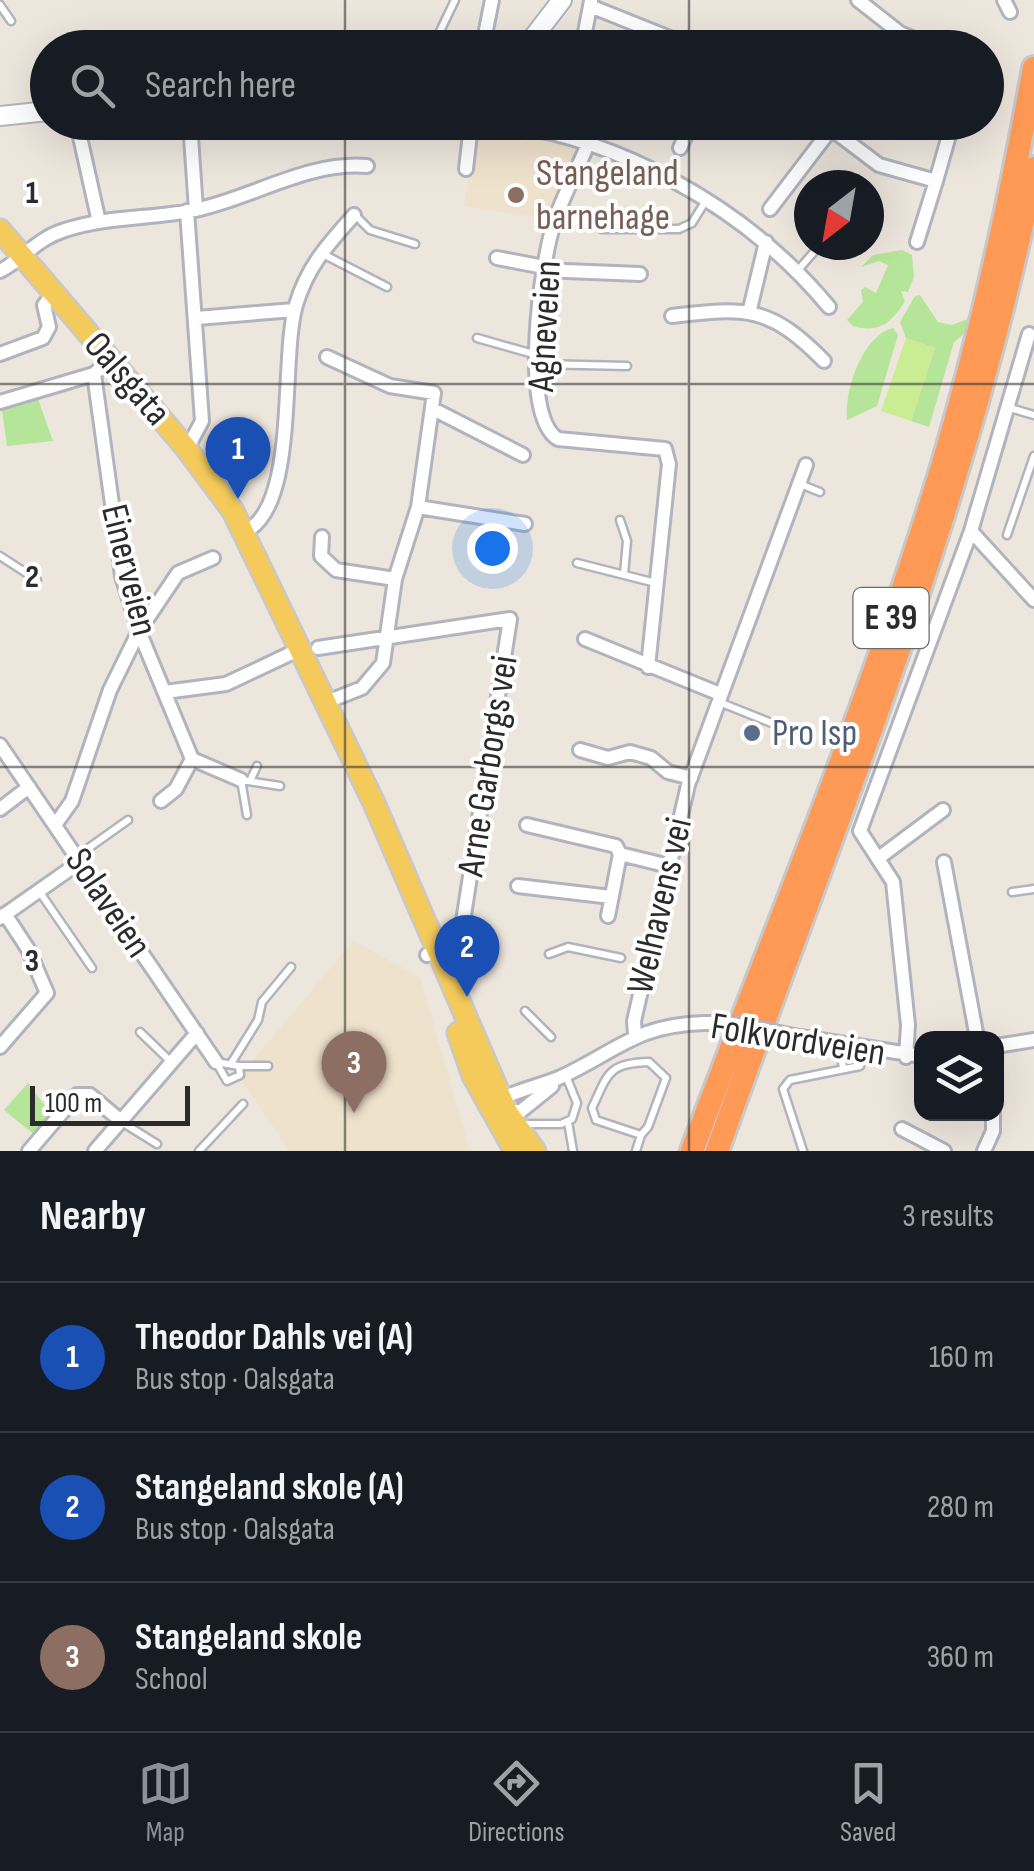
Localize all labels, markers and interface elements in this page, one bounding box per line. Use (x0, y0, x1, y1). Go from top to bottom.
search box (30, 30, 1004, 140)
icon: search (65, 58, 120, 113)
text: Search here (145, 63, 296, 108)
place label: Stangeland barnehage (536, 151, 679, 240)
north arrow (794, 170, 884, 260)
text: 1 (26, 174, 39, 213)
marker: Stangeland barnehage (505, 184, 527, 206)
street label: Agneveien (519, 259, 571, 394)
street label: Oalsgata (74, 323, 180, 435)
pin: 1 (206, 416, 270, 499)
street label: Einerveien (91, 500, 167, 640)
your location (467, 523, 518, 574)
text: 2 (25, 558, 39, 597)
road number: E 39 (854, 588, 928, 648)
street label: Arne Garborgs vei (448, 652, 528, 881)
place label: Pro Isp (772, 711, 857, 756)
marker: Pro Isp (741, 722, 763, 744)
street label: Welhavens vei (618, 814, 702, 998)
street label: Solaveien (55, 840, 161, 966)
pin: 2 (434, 914, 500, 997)
text: 3 (25, 942, 39, 981)
street label: Folkvordveien (708, 1004, 888, 1076)
pin: 3 (322, 1030, 386, 1113)
map controls (914, 1031, 1004, 1121)
button: layers (914, 1031, 1004, 1121)
scale bar (30, 1081, 190, 1126)
text: 100 m (45, 1087, 102, 1120)
text: Nearby (40, 1191, 146, 1242)
text: 3 results (902, 1197, 994, 1236)
text: Theodor Dahls vei (A) (135, 1315, 413, 1360)
text: 1 (66, 1338, 79, 1377)
text: 160 m (929, 1338, 994, 1377)
text: Bus stop · Oalsgata (135, 1360, 335, 1399)
text: Stangeland skole (A) (135, 1465, 404, 1510)
text: 2 (65, 1488, 80, 1527)
text: 280 m (927, 1488, 994, 1527)
text: Bus stop · Oalsgata (135, 1510, 335, 1549)
text: Stangeland skole (135, 1615, 362, 1660)
text: 3 (65, 1638, 80, 1677)
text: 360 m (927, 1638, 994, 1677)
text: School (135, 1660, 208, 1699)
tab: Map (138, 1756, 193, 1849)
tab: Directions (468, 1756, 565, 1849)
tab: Saved (840, 1756, 896, 1849)

